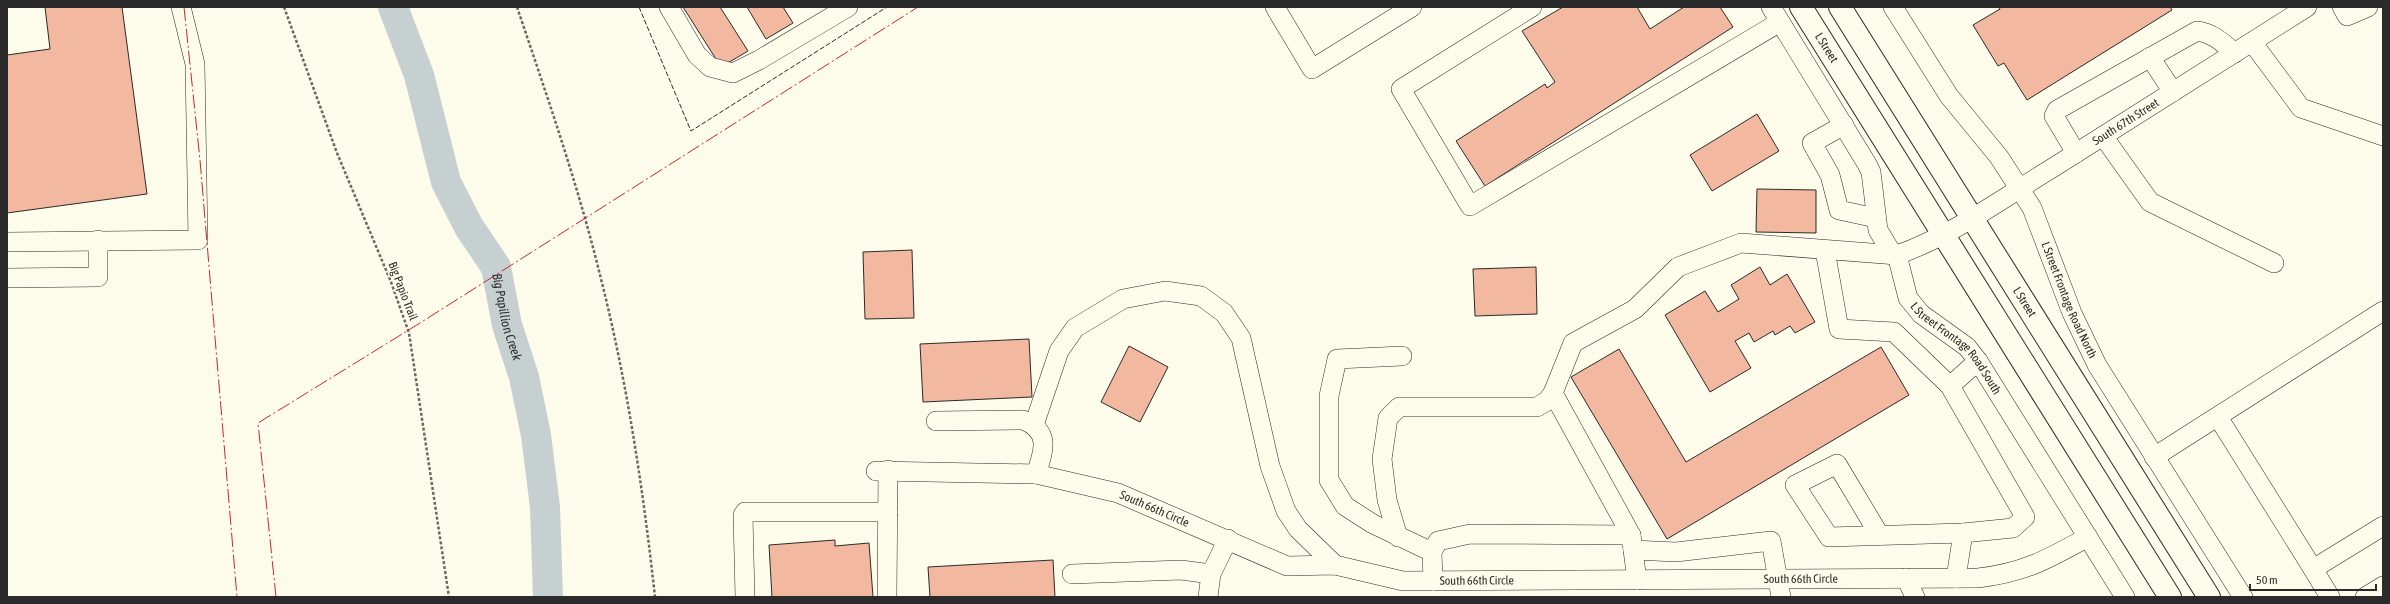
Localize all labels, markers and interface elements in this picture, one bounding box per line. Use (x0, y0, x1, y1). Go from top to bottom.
street label: L Street (1812, 30, 1841, 66)
street label: South 67th Street (2090, 95, 2162, 148)
street label: L Street Frontage Road North (2039, 240, 2100, 361)
street label: Big Papio Trail (385, 260, 421, 323)
water label: Big Papillion Creek (489, 272, 525, 363)
street label: L Street (2010, 284, 2039, 320)
street label: L Street Frontage Road South (1907, 299, 2004, 397)
street label: South 66th Circle (1118, 488, 1191, 530)
scale bar (2250, 566, 2376, 592)
street label: South 66th Circle (1764, 572, 1838, 586)
street label: South 66th Circle (1440, 573, 1514, 588)
text: 50 m (2256, 573, 2278, 587)

